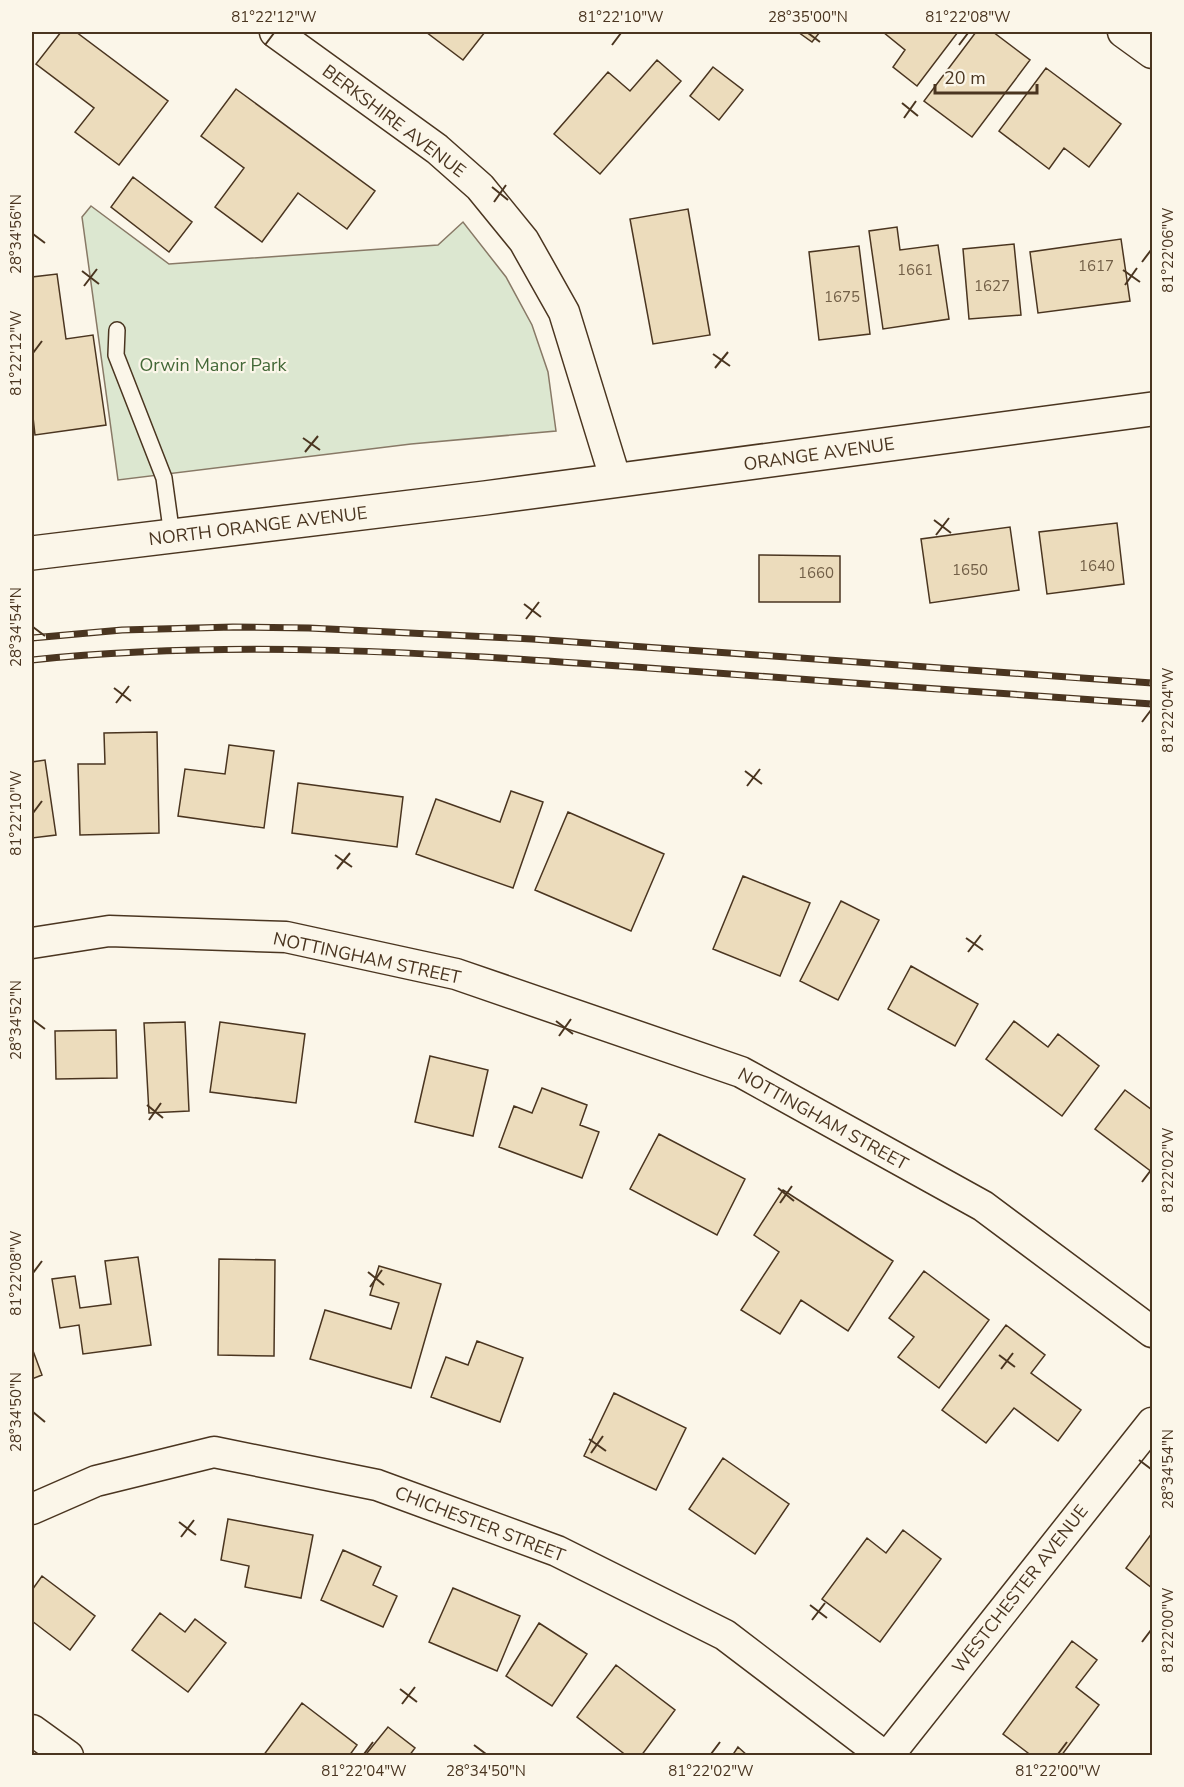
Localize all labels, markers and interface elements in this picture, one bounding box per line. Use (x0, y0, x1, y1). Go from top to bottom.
text: 81°22'12"W (231, 7, 317, 27)
text: 81°22'10"W (578, 7, 664, 27)
text: 28°35'00"N (768, 7, 848, 27)
text: 81°22'08"W (925, 7, 1011, 27)
scale bar (935, 57, 1037, 95)
street label: BERKSHIRE AVENUE (317, 59, 471, 183)
text: 20 m (944, 66, 986, 90)
text: 28°34'56"N (6, 194, 26, 274)
text: 81°22'06"W (1158, 207, 1178, 293)
house number: 1617 (1078, 256, 1114, 276)
house number: 1661 (897, 260, 933, 280)
house number: 1627 (974, 276, 1010, 296)
house number: 1675 (824, 287, 860, 307)
text: 81°22'12"W (6, 310, 26, 396)
park label: Orwin Manor Park (139, 353, 288, 377)
street label: ORANGE AVENUE (742, 432, 896, 476)
street label: NORTH ORANGE AVENUE (147, 501, 369, 551)
house number: 1640 (1079, 556, 1115, 576)
house number: 1650 (952, 560, 988, 580)
house number: 1660 (798, 563, 834, 583)
text: 28°34'54"N (6, 587, 26, 667)
text: 81°22'04"W (1158, 667, 1178, 753)
text: 81°22'10"W (6, 770, 26, 856)
street label: NOTTINGHAM STREET (271, 926, 463, 990)
text: 28°34'52"N (6, 980, 26, 1060)
street label: NOTTINGHAM STREET (734, 1062, 913, 1176)
text: 81°22'02"W (1158, 1127, 1178, 1213)
text: 81°22'08"W (6, 1230, 26, 1316)
text: 28°34'50"N (6, 1372, 26, 1452)
text: 28°34'54"N (1158, 1429, 1178, 1509)
street label: CHICHESTER STREET (391, 1480, 569, 1568)
street label: WESTCHESTER AVENUE (947, 1500, 1093, 1678)
text: 81°22'00"W (1158, 1587, 1178, 1673)
text: 81°22'04"W (321, 1761, 407, 1781)
text: 28°34'50"N (446, 1761, 526, 1781)
text: 81°22'02"W (668, 1761, 754, 1781)
text: 81°22'00"W (1015, 1761, 1101, 1781)

